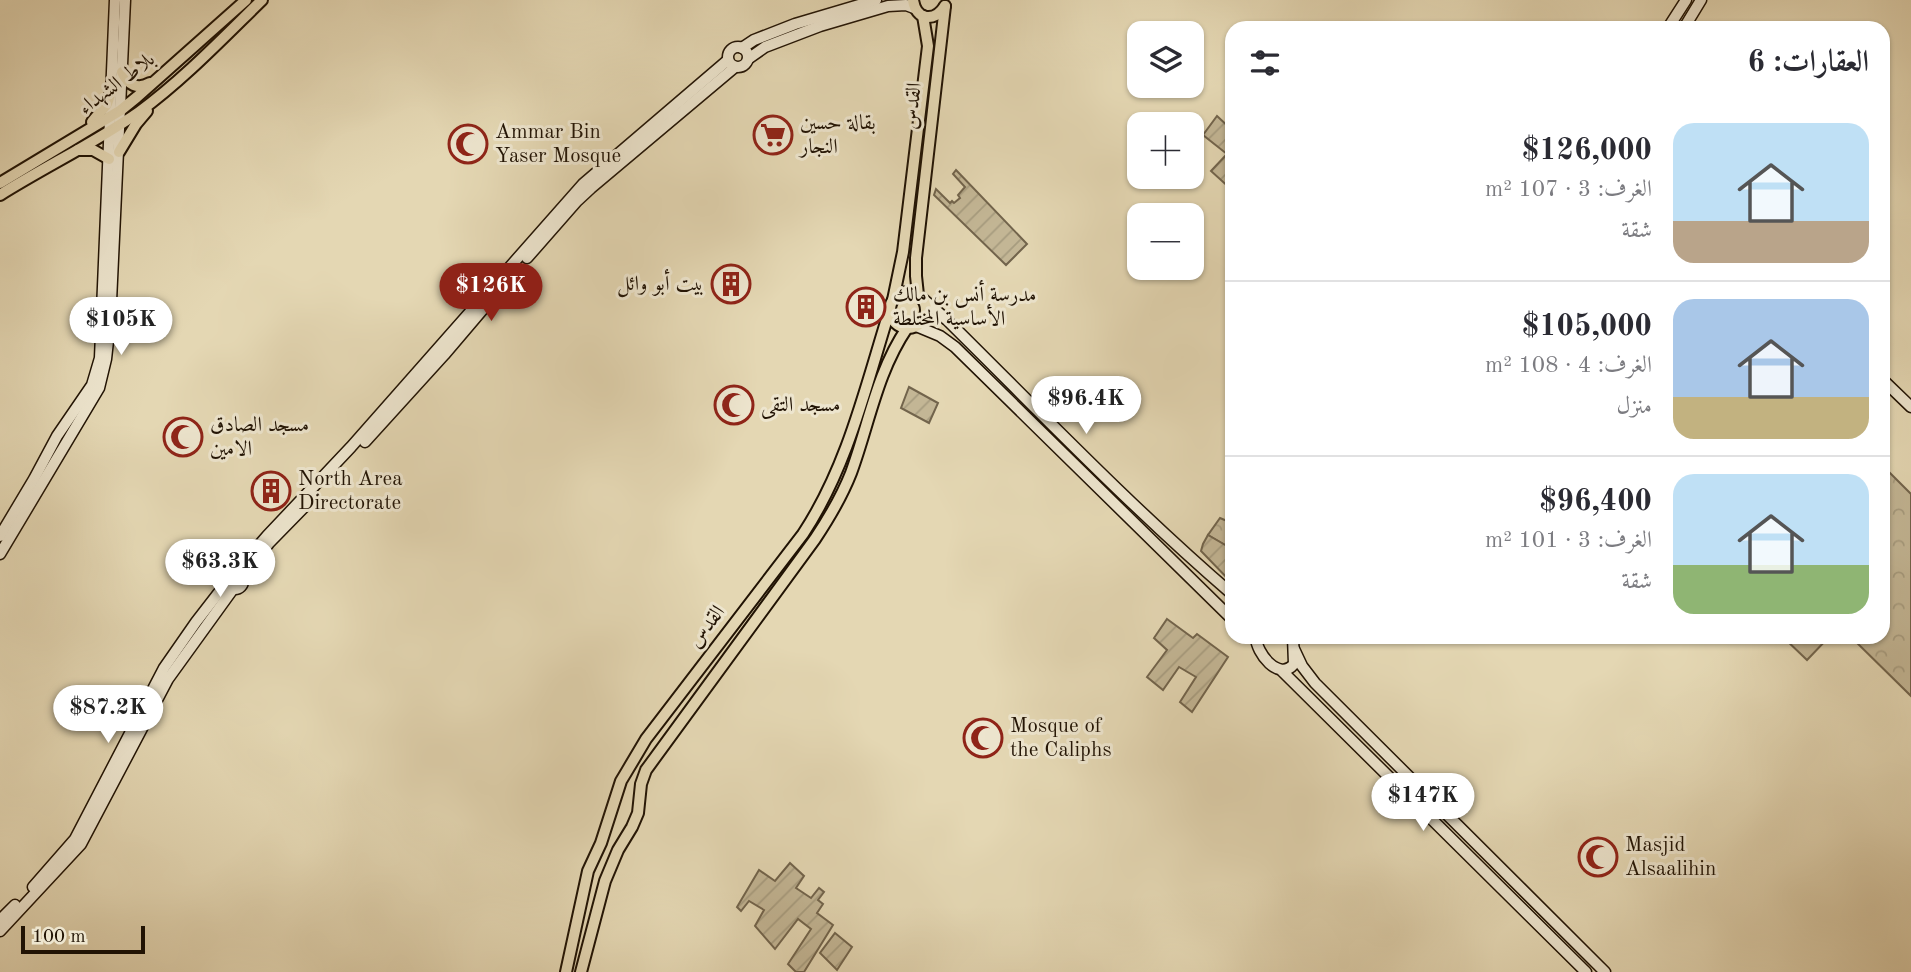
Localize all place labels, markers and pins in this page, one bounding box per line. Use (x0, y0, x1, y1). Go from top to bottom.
place label: بقالة حسين النجار (798, 113, 876, 158)
supermarket icon: بقالة حسين النجار (752, 114, 794, 156)
place label: Ammar Bin Yaser Mosque (495, 122, 621, 167)
mosque icon: Ammar Bin Yaser Mosque (447, 123, 489, 165)
building icon: بيت أبو وائل (710, 263, 752, 305)
pin: $126K (442, 264, 540, 323)
place label: بيت أبو وائل (617, 268, 704, 298)
place label: مدرسة أنس بن مالك الأساسية المختلطة (893, 279, 1036, 330)
building icon: مدرسة أنس بن مالك الأساسية المختلطة (845, 286, 887, 328)
pin: $105K (72, 298, 170, 357)
pin: $96.4K (1029, 376, 1143, 436)
mosque icon: مسجد التقى (713, 384, 755, 426)
place label: مسجد التقى (761, 395, 840, 419)
place label: مسجد الصادق الامين (210, 415, 309, 460)
mosque icon: مسجد الصادق الامين (162, 416, 204, 458)
place label: North Area Directorate (298, 469, 403, 514)
building icon: North Area Directorate (250, 470, 292, 512)
pin: $63.3K (163, 540, 277, 599)
pin: $87.2K (51, 686, 165, 745)
place label: Mosque of the Caliphs (1010, 716, 1112, 761)
mosque icon: Mosque of the Caliphs (962, 717, 1004, 759)
pin: $147K (1374, 774, 1472, 833)
place label: Masjid Alsaalihin (1625, 835, 1716, 880)
mosque icon: Masjid Alsaalihin (1577, 836, 1619, 878)

